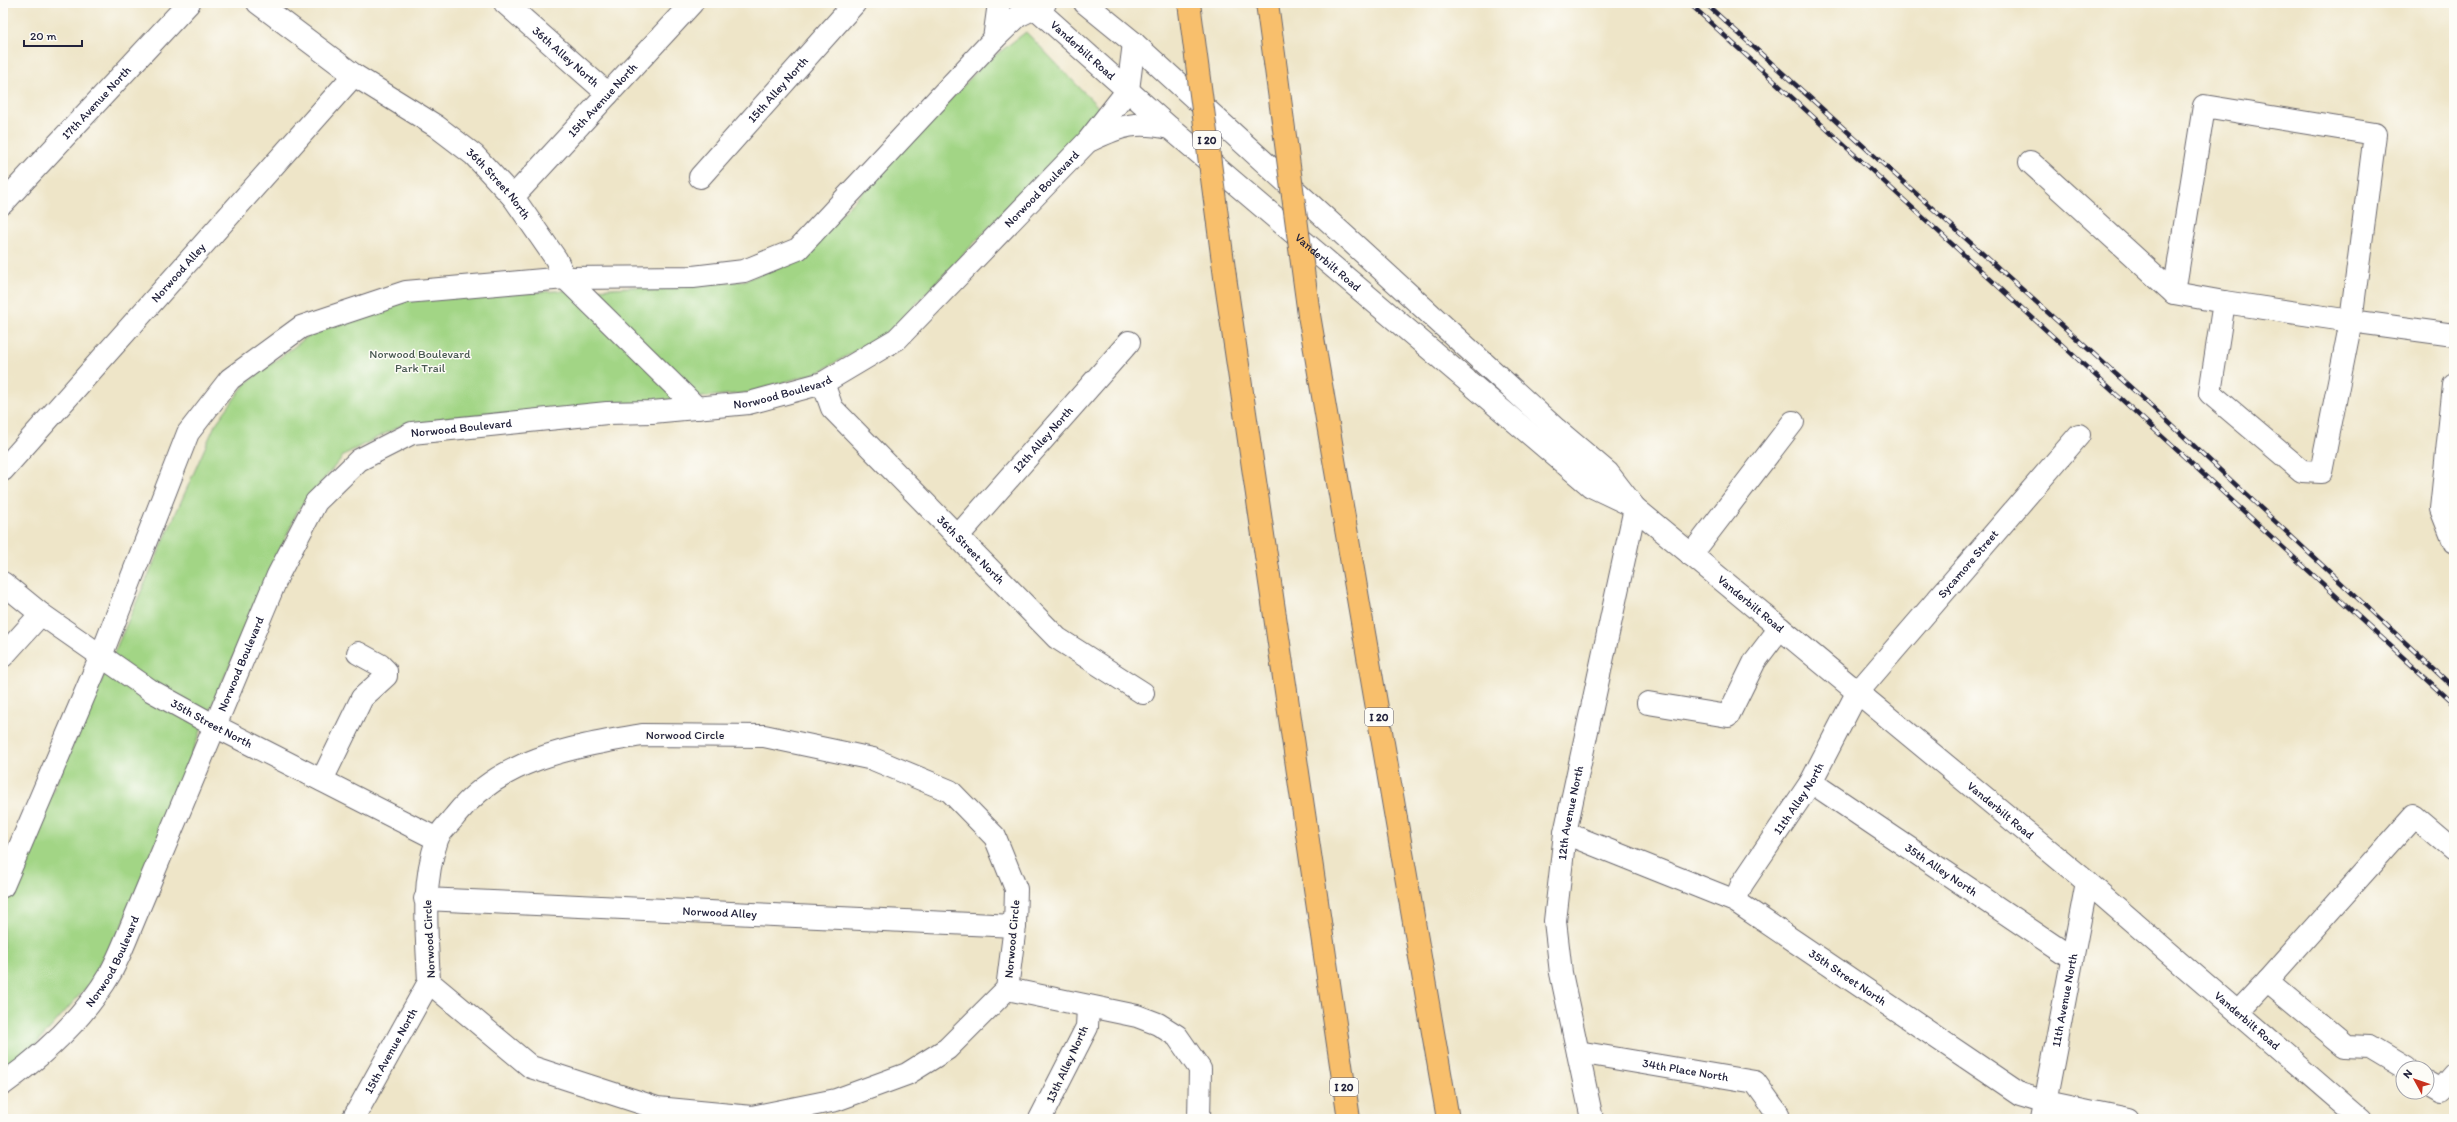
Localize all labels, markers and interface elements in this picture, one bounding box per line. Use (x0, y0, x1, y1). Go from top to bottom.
street label: Vanderbilt Road (1048, 18, 1119, 83)
scale bar (24, 22, 82, 48)
street label: 36th Alley North (529, 23, 602, 90)
text: 20 m (30, 29, 57, 43)
street label: 15th Alley North (745, 54, 811, 125)
street label: 15th Avenue North (565, 60, 641, 140)
street label: 17th Avenue North (59, 63, 134, 142)
road number: I 20 (1193, 131, 1221, 149)
street label: 36th Street North (464, 145, 533, 222)
street label: Norwood Boulevard (1001, 147, 1082, 230)
street label: Vanderbilt Road (1292, 230, 1364, 295)
street label: Norwood Alley (148, 240, 209, 305)
park label: Norwood Boulevard Park Trail (369, 347, 471, 375)
street label: Norwood Boulevard (733, 372, 835, 411)
street label: 12th Alley North (1010, 404, 1076, 475)
street label: Norwood Boulevard (410, 416, 513, 440)
street label: 36th Street North (934, 513, 1007, 587)
street label: Sycamore Street (1935, 527, 2002, 601)
street label: Vanderbilt Road (1715, 572, 1787, 636)
street label: Norwood Boulevard (215, 614, 267, 714)
street label: 35th Street North (168, 696, 255, 751)
road number: I 20 (1365, 708, 1393, 726)
street label: Norwood Circle (646, 728, 725, 742)
street label: 11th Alley North (1771, 760, 1827, 837)
street label: 12th Avenue North (1555, 764, 1586, 861)
street label: Vanderbilt Road (1964, 779, 2037, 842)
street label: 35th Alley North (1902, 840, 1980, 899)
street label: Norwood Circle (420, 899, 438, 979)
street label: Norwood Circle (1002, 899, 1022, 979)
street label: Norwood Alley (682, 904, 758, 921)
street label: Norwood Boulevard (83, 913, 142, 1010)
street label: 35th Street North (1806, 946, 1889, 1008)
street label: 11th Avenue North (2049, 952, 2080, 1048)
street label: Vanderbilt Road (2212, 988, 2283, 1053)
street label: 15th Avenue North (361, 1005, 420, 1096)
street label: 13th Alley North (1043, 1023, 1091, 1105)
street label: 34th Place North (1641, 1056, 1730, 1085)
north arrow (2395, 1060, 2435, 1100)
text: N (2400, 1067, 2415, 1081)
road number: I 20 (1330, 1078, 1358, 1096)

